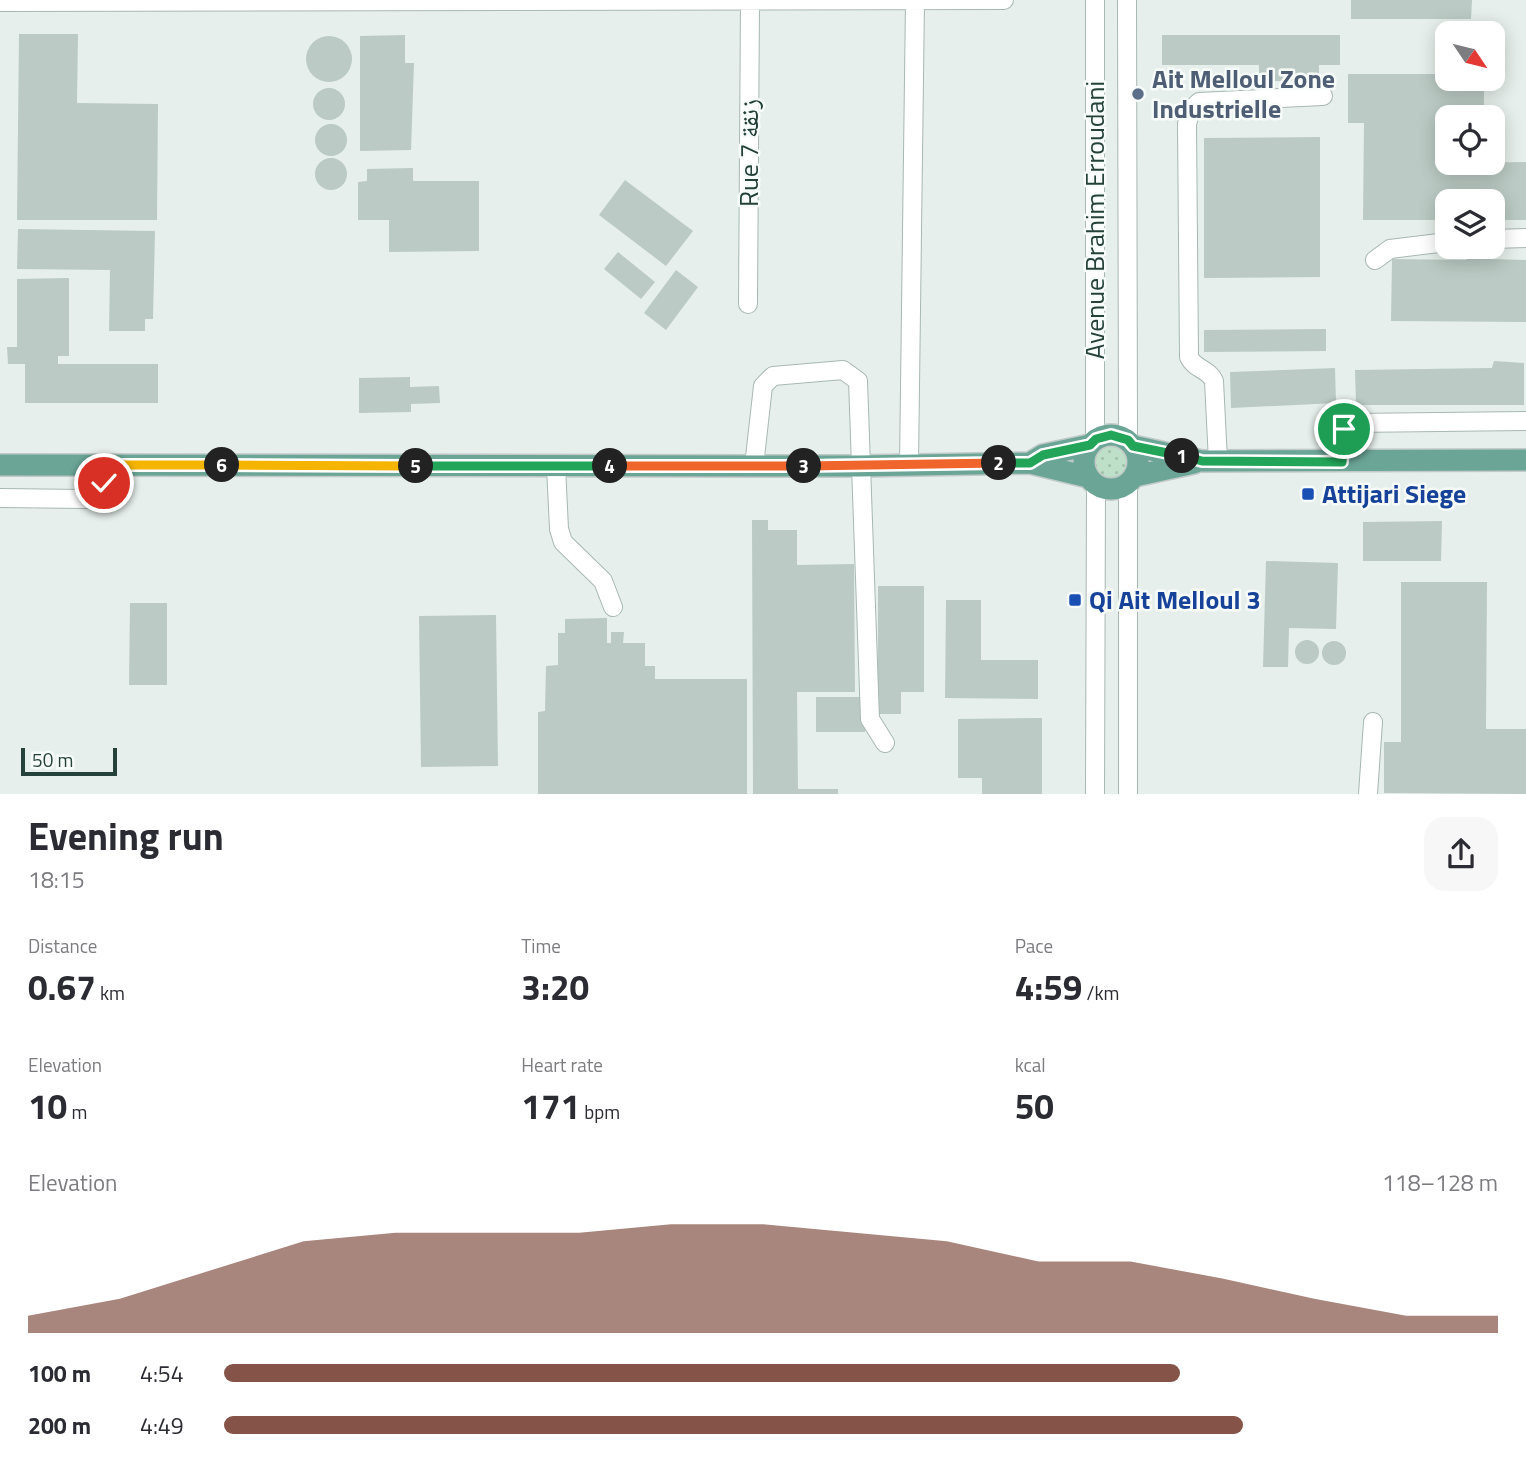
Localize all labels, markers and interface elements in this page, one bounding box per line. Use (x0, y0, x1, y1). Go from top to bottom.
north arrow (1435, 21, 1505, 91)
map controls (1435, 21, 1505, 259)
place label: Ait Melloul Zone Industrielle (1152, 59, 1335, 128)
street label: Avenue Brahim Erroudani (1075, 81, 1114, 359)
marker: Ait Melloul Zone Industrielle (1130, 86, 1146, 102)
street label: Rue 7 زنقة (729, 99, 768, 207)
button: locate (1435, 105, 1505, 175)
button: layers (1435, 189, 1505, 259)
pin (1314, 399, 1374, 459)
icon: arrive (1325, 410, 1363, 448)
pin: 1 (1164, 438, 1200, 474)
text: 1 (1176, 441, 1187, 470)
pin: 2 (982, 446, 1016, 480)
pin: 6 (204, 448, 240, 482)
pin: 5 (398, 448, 434, 484)
pin: 4 (592, 448, 628, 484)
pin: 3 (786, 448, 822, 484)
text: 2 (993, 448, 1004, 477)
text: 6 (216, 450, 227, 479)
text: 5 (410, 451, 421, 480)
text: 4 (604, 451, 615, 480)
text: 3 (798, 451, 809, 480)
pin (74, 453, 134, 513)
icon: check (85, 464, 123, 502)
place label: Attijari Siege (1322, 474, 1466, 513)
marker: Attijari Siege (1300, 486, 1316, 502)
place label: Qi Ait Melloul 3 (1089, 580, 1261, 619)
marker: Qi Ait Melloul 3 (1067, 592, 1083, 608)
scale bar (21, 745, 117, 777)
text: 50 m (32, 745, 73, 774)
text: Evening run (28, 807, 224, 865)
button: share (1424, 817, 1498, 891)
text: 18:15 (28, 862, 85, 897)
text: Distance (28, 931, 97, 960)
text: Time (521, 931, 561, 960)
text: Pace (1015, 931, 1053, 960)
text: 0.67 (28, 960, 96, 1014)
text: 3:20 (521, 960, 589, 1014)
text: 4:59 (1015, 960, 1082, 1014)
text: km (96, 978, 125, 1007)
text: /km (1082, 978, 1119, 1007)
text: Elevation (28, 1050, 102, 1079)
text: Heart rate (521, 1050, 603, 1079)
text: kcal (1015, 1050, 1046, 1079)
text: 10 (28, 1079, 67, 1133)
text: 171 (521, 1079, 580, 1133)
text: 50 (1015, 1079, 1054, 1133)
text: m (67, 1097, 87, 1126)
text: bpm (580, 1097, 620, 1126)
text: Elevation (28, 1165, 117, 1200)
text: 118–128 m (1382, 1165, 1498, 1200)
text: 100 m (28, 1356, 91, 1391)
text: 4:54 (140, 1356, 184, 1391)
text: 200 m (28, 1408, 91, 1443)
text: 4:49 (140, 1408, 184, 1443)

